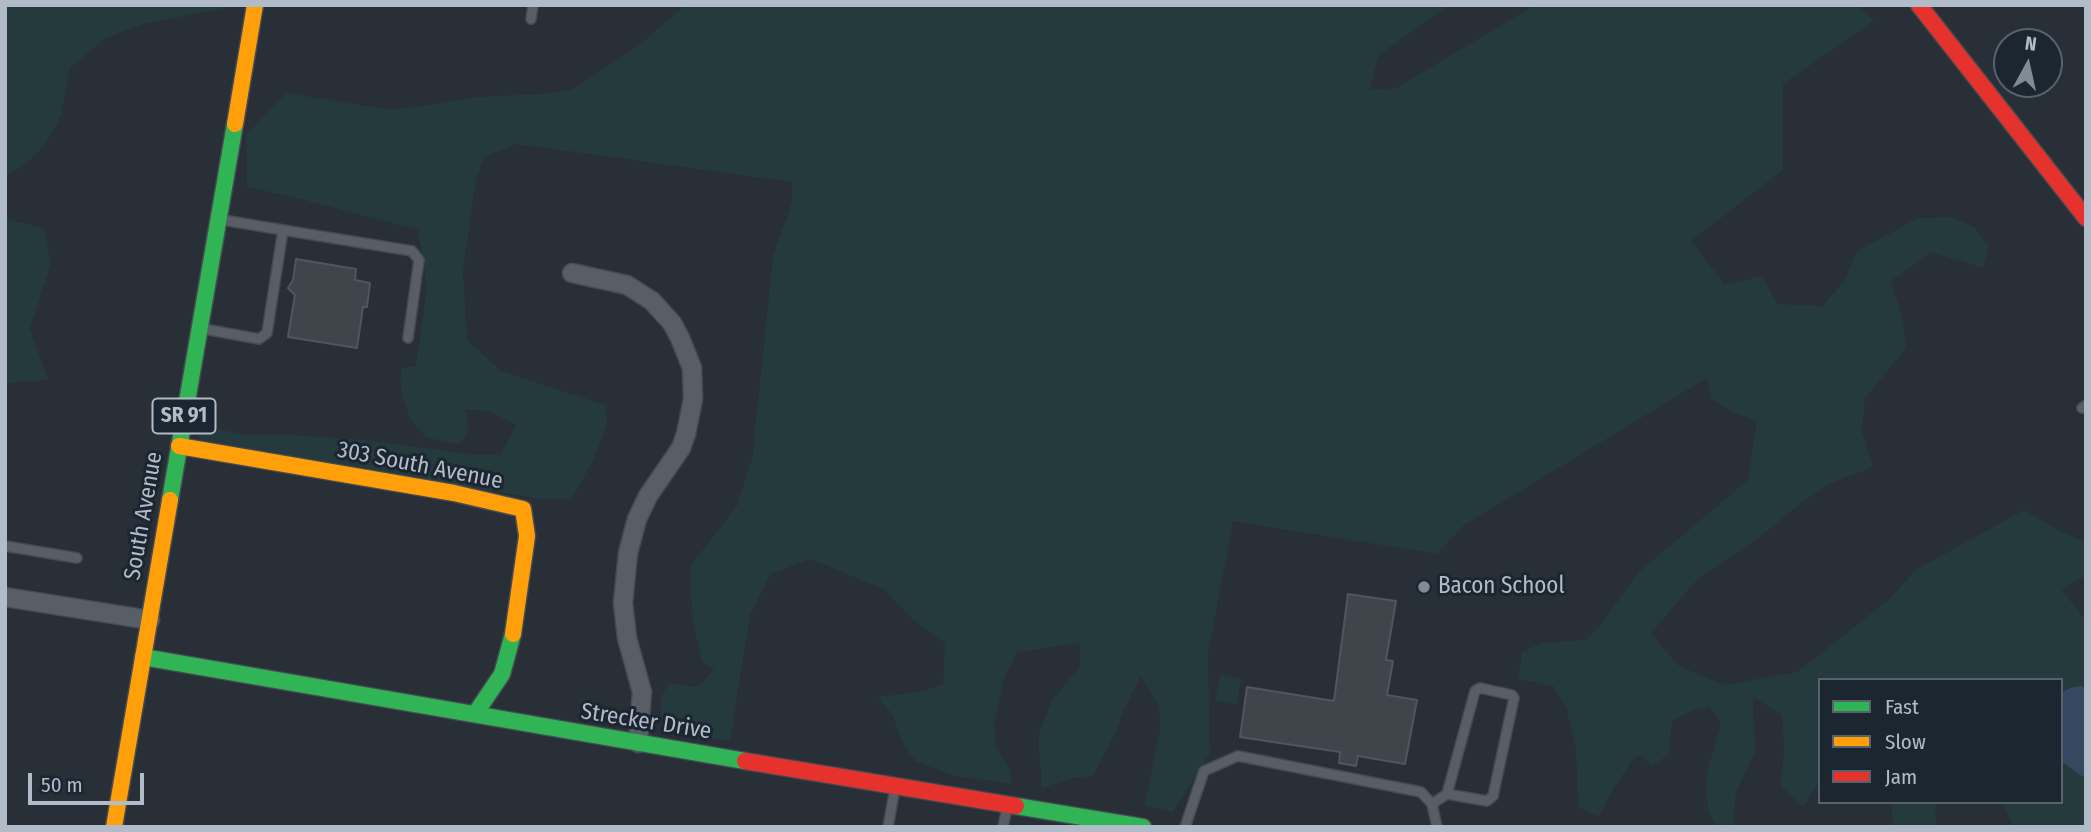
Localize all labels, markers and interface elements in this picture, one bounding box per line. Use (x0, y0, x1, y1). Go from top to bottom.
north arrow (1993, 28, 2063, 98)
text: N (2023, 32, 2038, 56)
road number: SR 91 (152, 398, 216, 434)
street label: 303 South Avenue (335, 436, 505, 496)
street label: South Avenue (119, 450, 169, 582)
place label: Bacon School (1438, 573, 1565, 601)
marker: Bacon School (1416, 579, 1432, 595)
legend (1818, 678, 2063, 804)
text: Fast (1885, 694, 1919, 720)
street label: Strecker Drive (579, 698, 713, 746)
text: Slow (1885, 729, 1926, 755)
scale bar (32, 758, 147, 802)
text: Jam (1885, 764, 1917, 790)
text: 50 m (41, 772, 83, 798)

